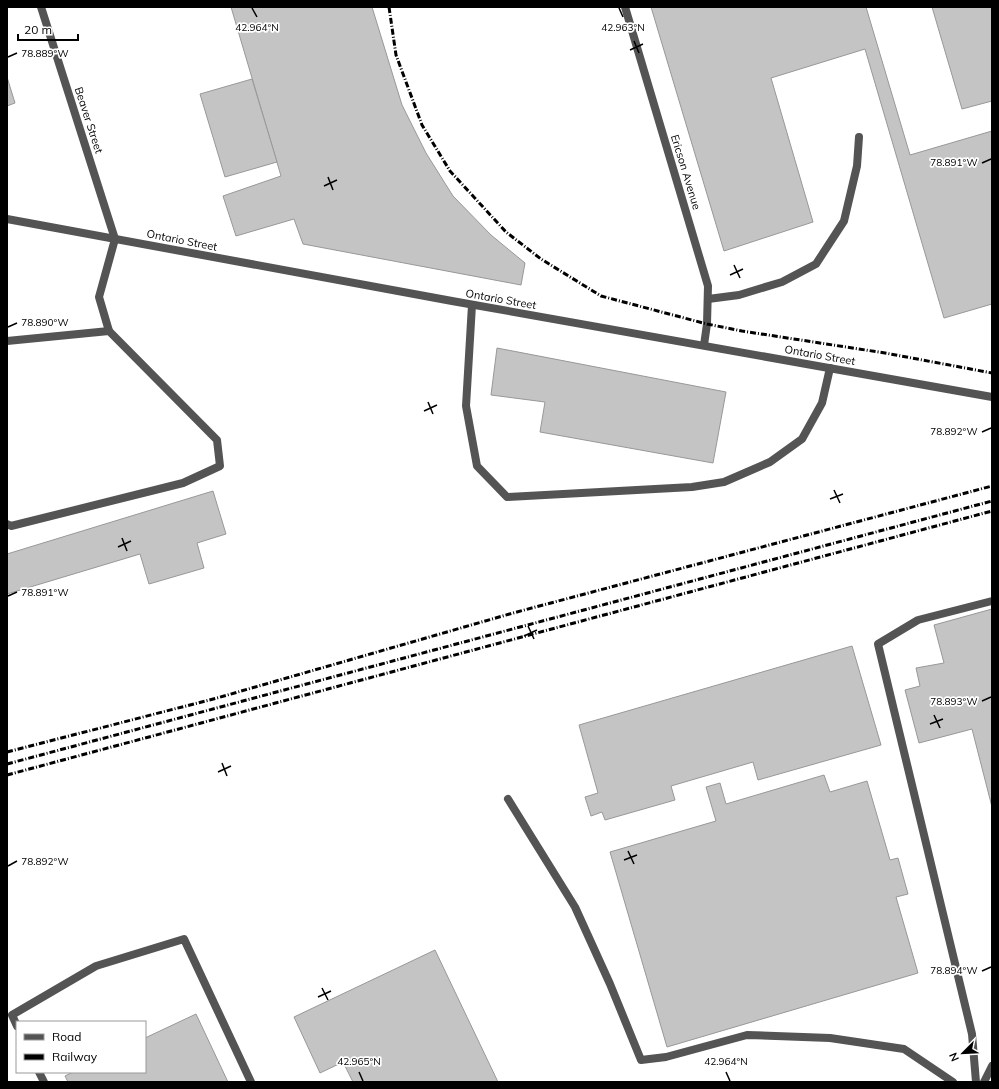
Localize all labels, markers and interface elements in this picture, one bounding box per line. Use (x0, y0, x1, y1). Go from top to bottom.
scale bar (18, 16, 78, 42)
text: 42.964°N (235, 21, 279, 34)
text: 42.963°N (601, 21, 645, 34)
text: 20 m (24, 22, 52, 37)
text: 78.889°W (21, 47, 69, 60)
street label: Beaver Street (72, 85, 106, 155)
street label: Ericson Avenue (668, 133, 704, 211)
text: 78.891°W (930, 156, 978, 169)
street label: Ontario Street (146, 226, 219, 254)
street label: Ontario Street (465, 286, 538, 312)
text: 78.890°W (21, 316, 69, 329)
street label: Ontario Street (784, 342, 857, 368)
text: 78.892°W (930, 425, 978, 438)
text: 78.891°W (21, 586, 69, 599)
text: 78.893°W (930, 695, 978, 708)
text: 78.892°W (21, 855, 69, 868)
text: 78.894°W (930, 964, 978, 977)
legend (16, 1021, 146, 1073)
text: Road (52, 1029, 81, 1044)
north arrow (943, 1033, 983, 1073)
text: Railway (52, 1049, 98, 1064)
text: N (946, 1050, 962, 1064)
text: 42.965°N (337, 1055, 381, 1068)
text: 42.964°N (704, 1055, 748, 1068)

